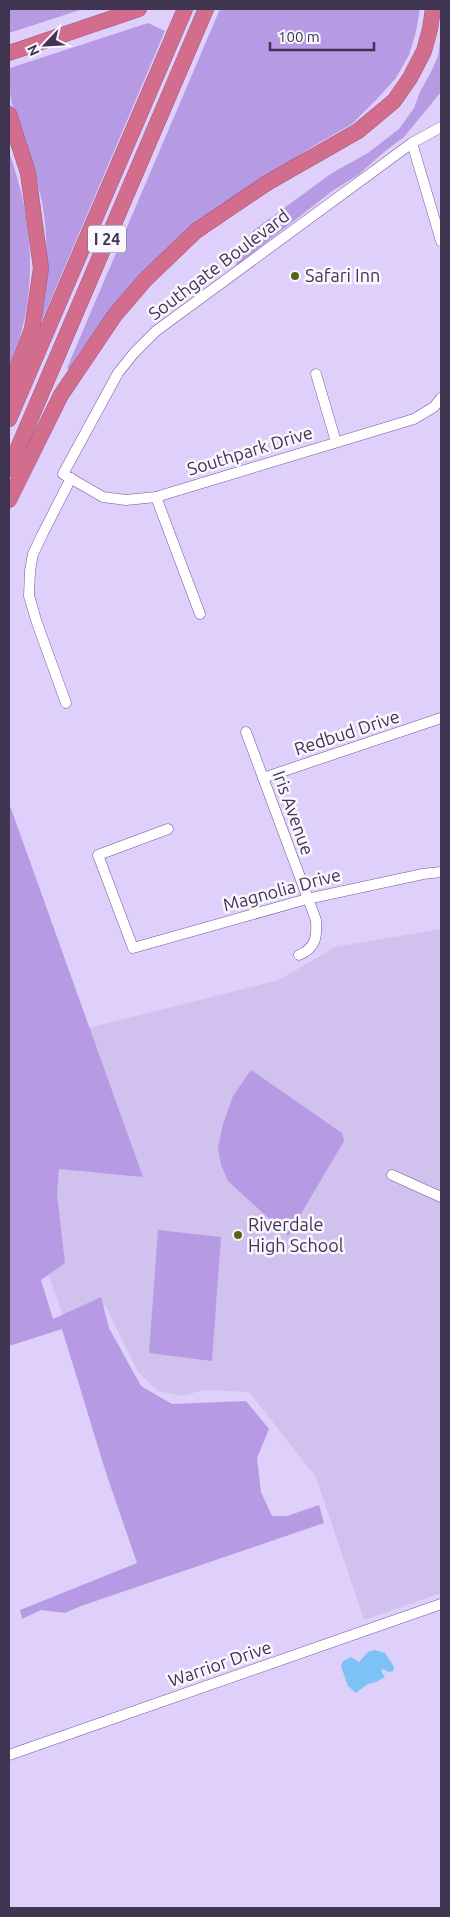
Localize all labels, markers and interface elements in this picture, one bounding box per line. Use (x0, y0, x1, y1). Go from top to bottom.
north arrow (20, 20, 70, 70)
scale bar (270, 20, 374, 52)
text: 100 m (278, 28, 320, 45)
text: N (24, 42, 43, 59)
street label: Southgate Boulevard (144, 205, 293, 324)
road number: I 24 (88, 225, 126, 252)
place label: Safari Inn (305, 265, 380, 285)
marker: Safari Inn (289, 270, 301, 282)
street label: Southpark Drive (185, 421, 315, 479)
street label: Redbud Drive (291, 706, 402, 759)
street label: Iris Avenue (269, 768, 318, 858)
street label: Magnolia Drive (221, 864, 343, 914)
place label: Riverdale High School (248, 1214, 344, 1255)
marker: Riverdale High School (232, 1229, 244, 1241)
street label: Warrior Drive (166, 1636, 274, 1690)

